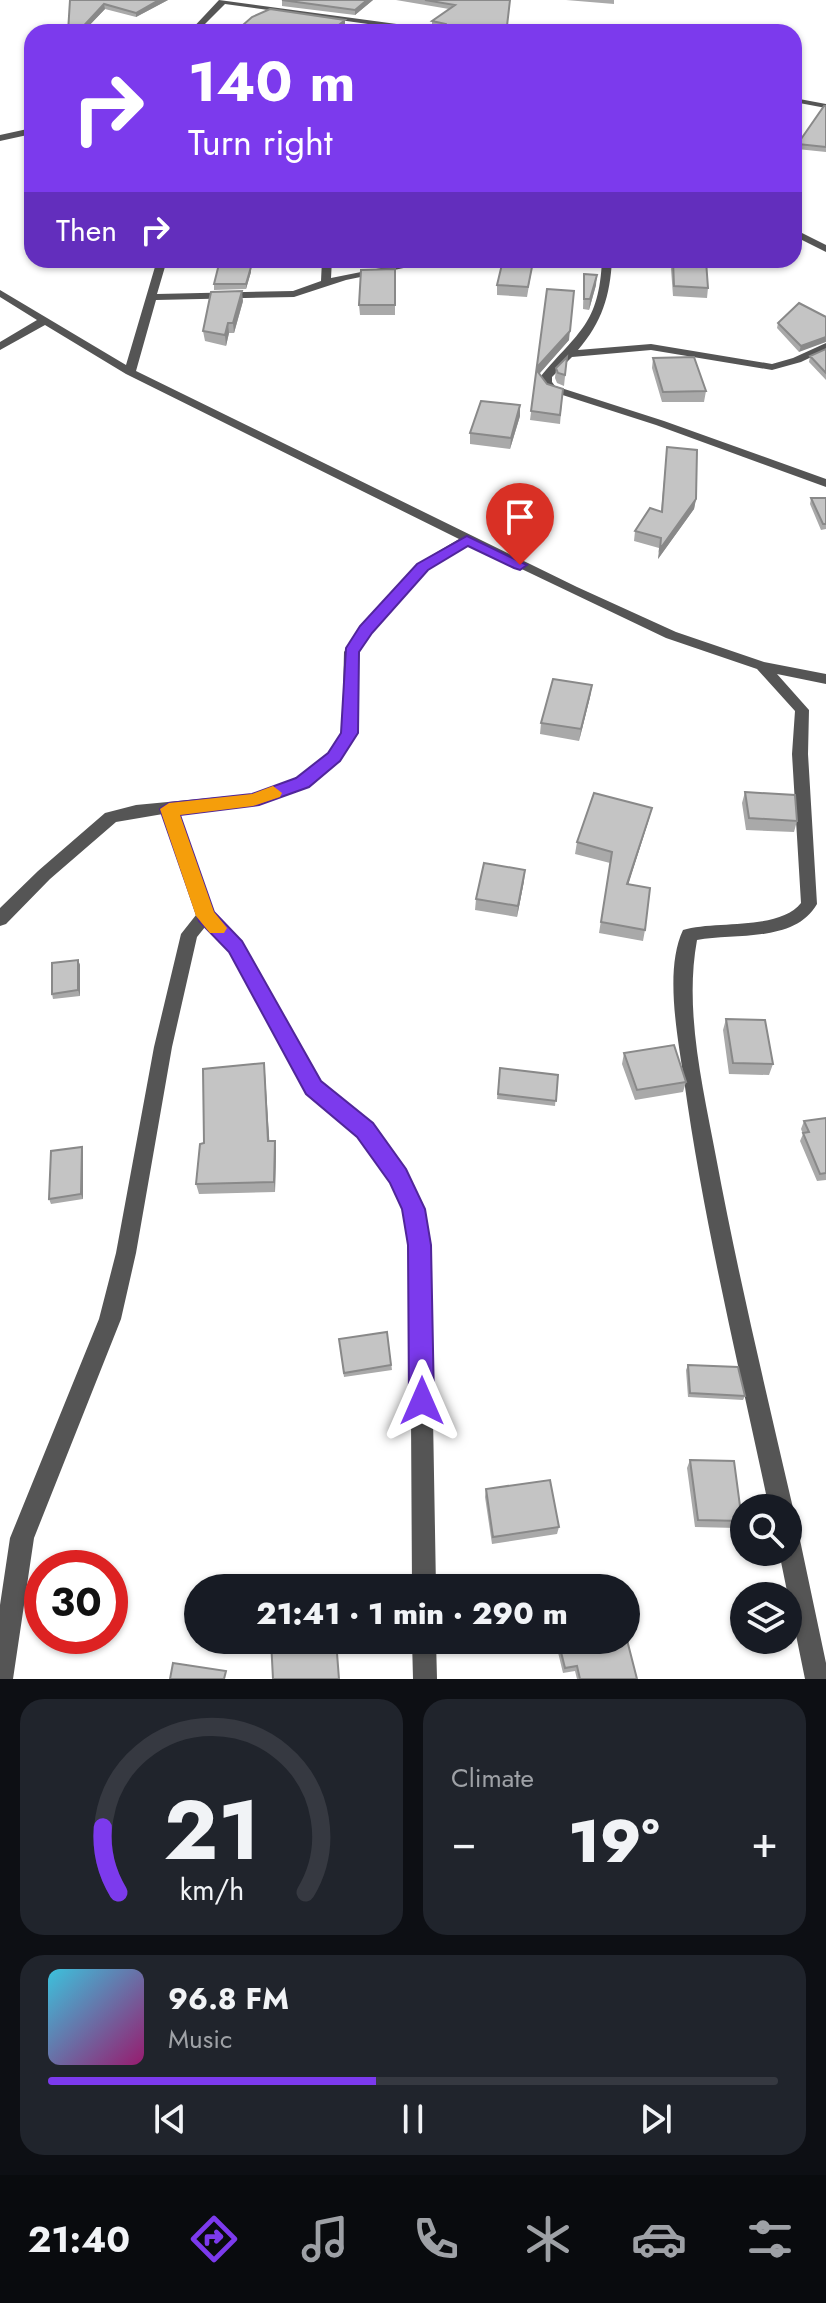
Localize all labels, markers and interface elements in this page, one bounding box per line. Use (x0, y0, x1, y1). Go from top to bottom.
text: 140 m (188, 41, 355, 122)
icon: right (56, 56, 160, 160)
text: Turn right (188, 116, 333, 168)
icon: right (133, 208, 177, 252)
text: Then (56, 209, 117, 252)
pin (486, 483, 554, 565)
icon: arrive (498, 495, 542, 539)
position arrow (380, 1359, 464, 1443)
map controls (730, 1494, 802, 1654)
button: search (730, 1494, 802, 1566)
speed limit sign: 30 (24, 1550, 128, 1654)
button: layers (730, 1582, 802, 1654)
text: 21:41 · 1 min · 290 m (256, 1592, 568, 1635)
text: Climate (451, 1759, 534, 1797)
text: 21 (163, 1770, 260, 1890)
text: 19° (568, 1798, 660, 1885)
text: − (451, 1810, 477, 1874)
text: + (751, 1810, 778, 1874)
text: km/h (179, 1869, 244, 1911)
text: 96.8 FM (168, 1977, 289, 2020)
text: Music (168, 2020, 232, 2058)
icon: previous (148, 2097, 192, 2141)
icon: pause (391, 2097, 435, 2141)
icon: next (634, 2097, 678, 2141)
icon: directions (186, 2211, 242, 2267)
icon: music (297, 2211, 353, 2267)
icon: phone (408, 2211, 464, 2267)
icon: climate (520, 2211, 576, 2267)
icon: car (631, 2211, 687, 2267)
icon: filters (742, 2211, 798, 2267)
text: 21:40 (28, 2213, 130, 2265)

